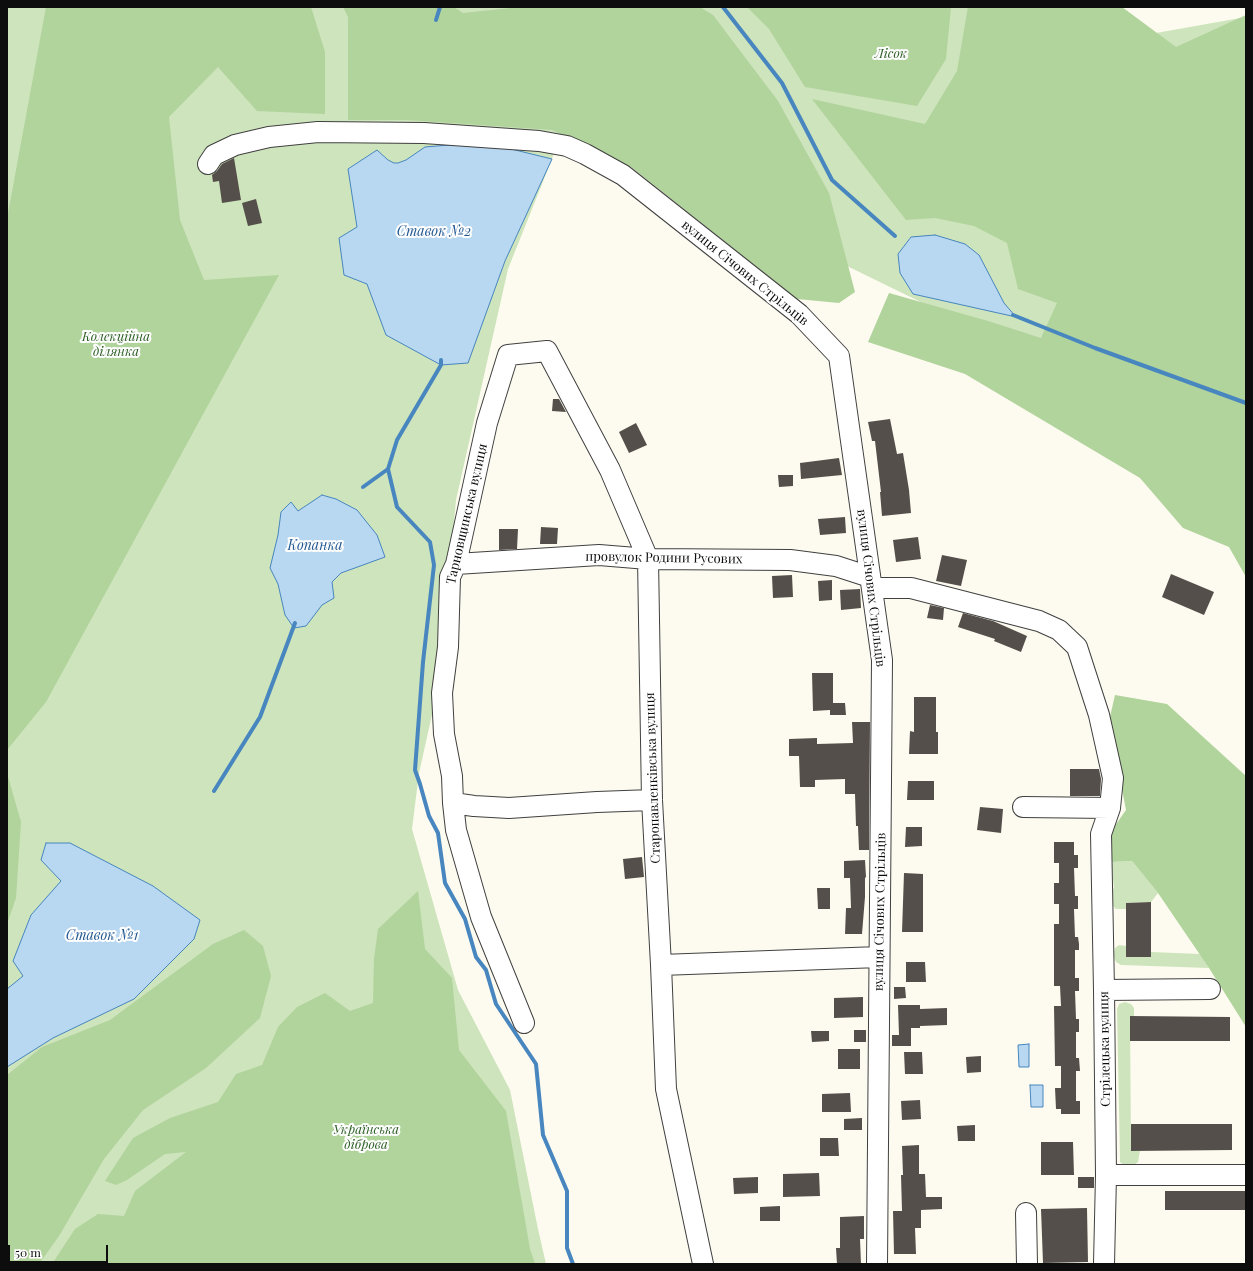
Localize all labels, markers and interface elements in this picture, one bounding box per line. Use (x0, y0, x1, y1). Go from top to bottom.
park label: Лісок (875, 46, 907, 62)
street label: вулиця Січових Стрільців (678, 217, 812, 329)
water label: Ставок №2 (397, 224, 471, 240)
park label: Колекційна ділянка (82, 329, 150, 360)
street label: Тарновщинська вулиця (443, 442, 491, 586)
street label: вулиця Січових Стрільців (854, 508, 888, 668)
water label: Копанка (287, 538, 343, 554)
street label: провулок Родини Русових (585, 549, 743, 567)
street label: Старопавленківська вулиця (642, 692, 664, 864)
street label: вулиця Січових Стрільців (871, 833, 889, 991)
water label: Ставок №1 (66, 928, 138, 944)
street label: Стрілецька вулиця (1096, 991, 1114, 1107)
park label: Українська діброва (333, 1122, 399, 1153)
scale bar (10, 1237, 110, 1263)
text: 50 m (15, 1244, 41, 1260)

